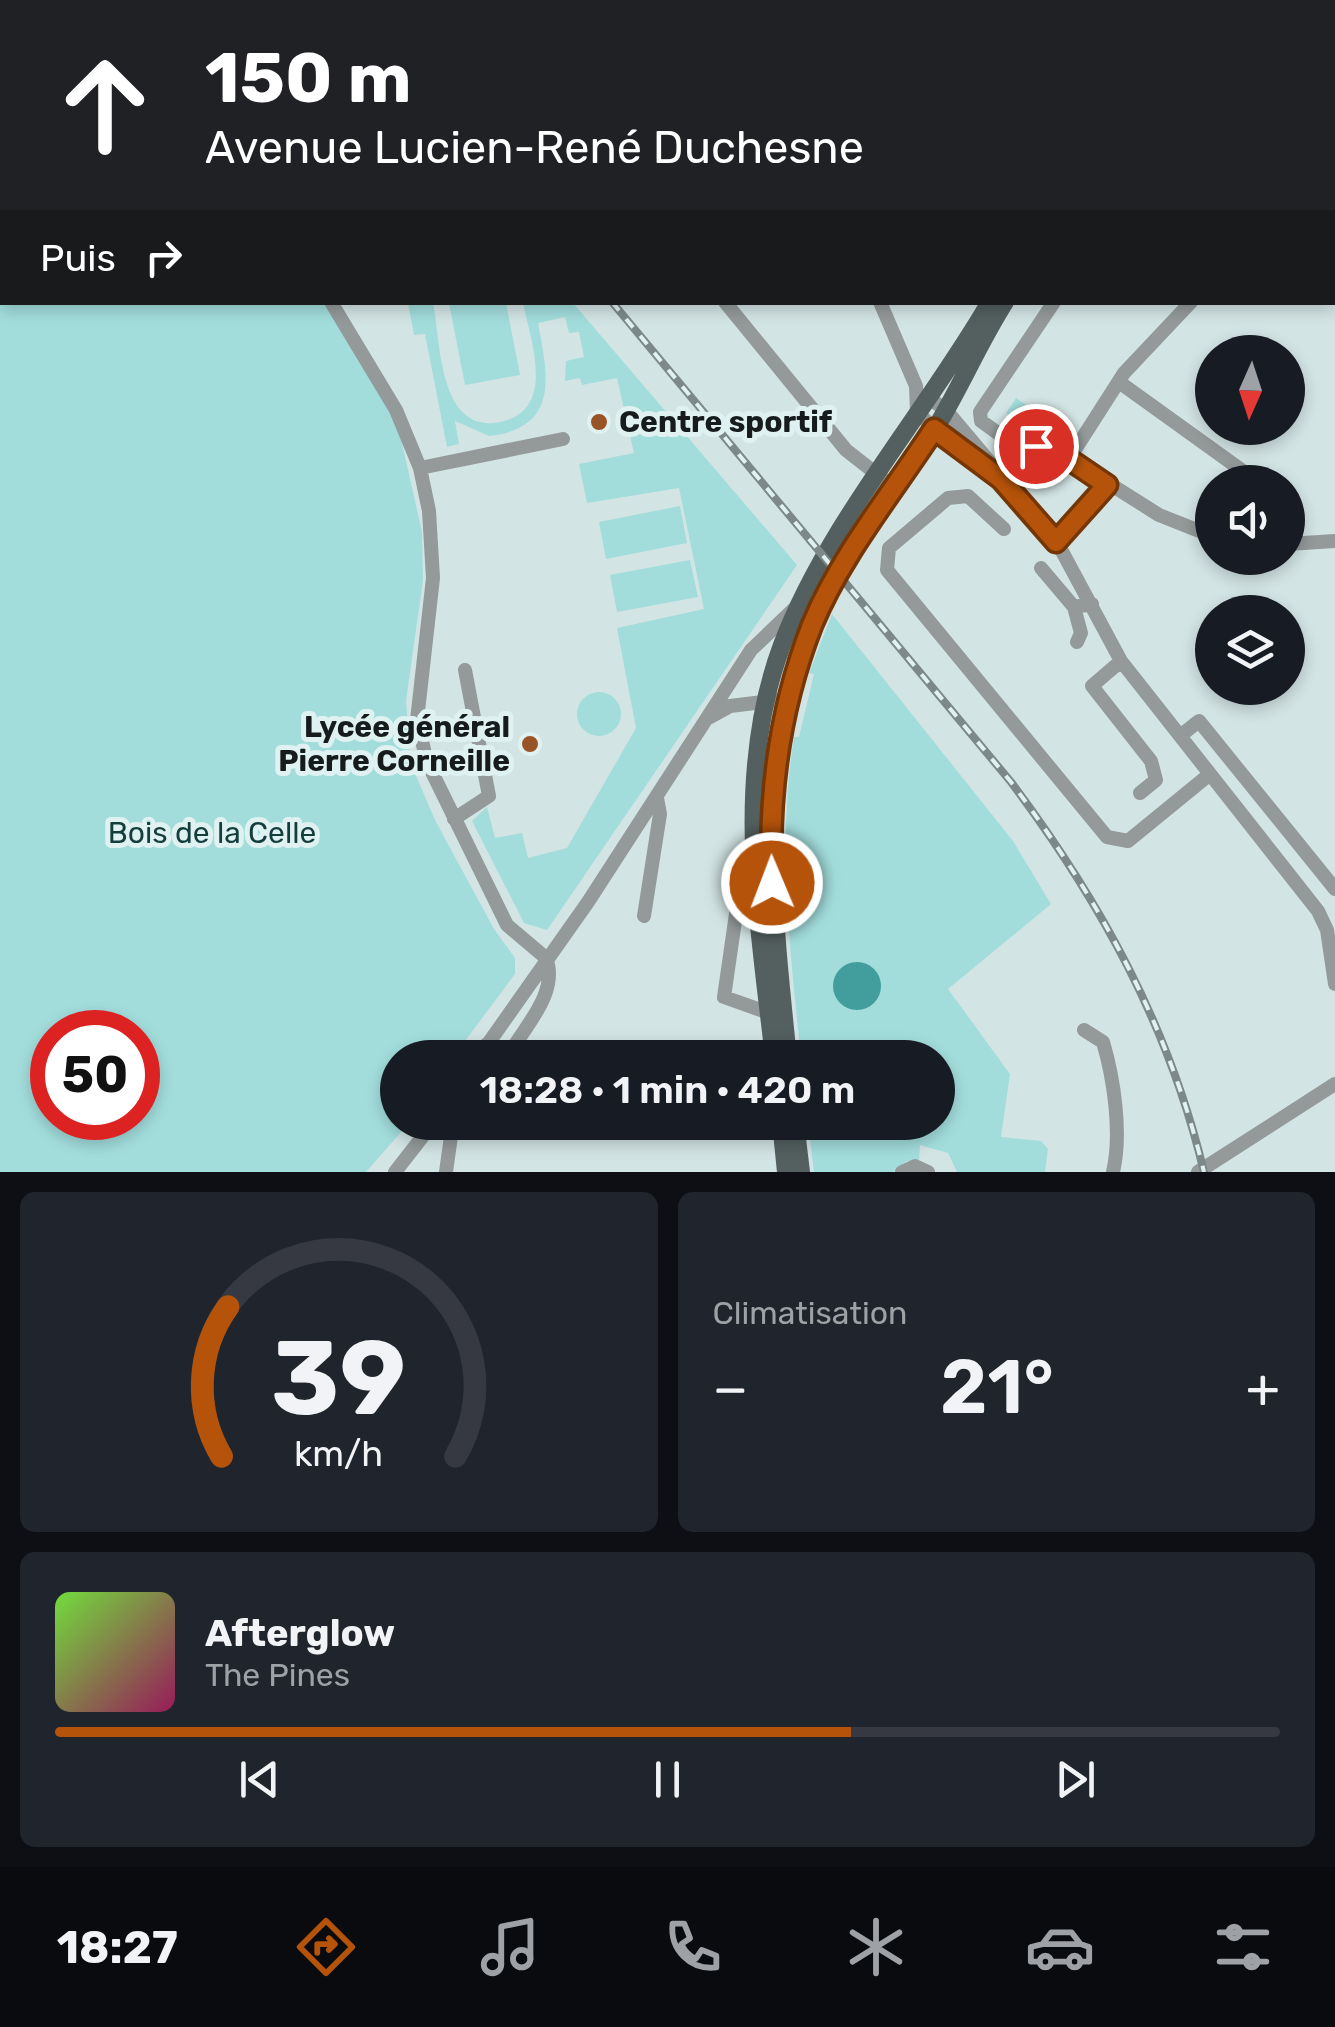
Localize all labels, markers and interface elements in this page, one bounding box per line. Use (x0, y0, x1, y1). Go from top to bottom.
text: 150 m (205, 37, 412, 120)
icon: ahead (40, 40, 170, 170)
text: Avenue Lucien-René Duchesne (205, 121, 864, 174)
icon: right (136, 230, 191, 285)
text: Puis (40, 235, 116, 281)
north arrow (1195, 335, 1305, 445)
map controls (1195, 335, 1305, 705)
place label: Centre sportif (619, 404, 833, 440)
pin (994, 404, 1079, 489)
marker: Centre sportif (588, 411, 610, 433)
icon: arrive (1009, 419, 1064, 474)
button: sound (1195, 465, 1305, 575)
button: layers (1195, 595, 1305, 705)
place label: Lycée général Pierre Corneille (278, 709, 510, 779)
marker: Lycée général Pierre Corneille (519, 733, 541, 755)
park label: Bois de la Celle (108, 815, 316, 851)
position arrow (720, 831, 824, 935)
speed limit sign: 50 (30, 1010, 160, 1140)
text: 18:28 · 1 min · 420 m (480, 1067, 855, 1113)
text: Climatisation (713, 1294, 907, 1332)
text: 39 (271, 1317, 406, 1440)
text: 21° (940, 1343, 1054, 1432)
text: − (713, 1356, 748, 1421)
text: + (1246, 1356, 1280, 1421)
text: km/h (294, 1433, 383, 1475)
text: Afterglow (205, 1610, 395, 1656)
text: The Pines (205, 1656, 350, 1694)
icon: previous (232, 1752, 287, 1807)
icon: pause (640, 1752, 695, 1807)
icon: next (1048, 1752, 1103, 1807)
icon: directions (291, 1912, 361, 1982)
icon: music (475, 1912, 545, 1982)
icon: phone (658, 1912, 728, 1982)
icon: climate (841, 1912, 911, 1982)
icon: car (1025, 1912, 1095, 1982)
icon: filters (1208, 1912, 1278, 1982)
text: 18:27 (57, 1921, 178, 1974)

